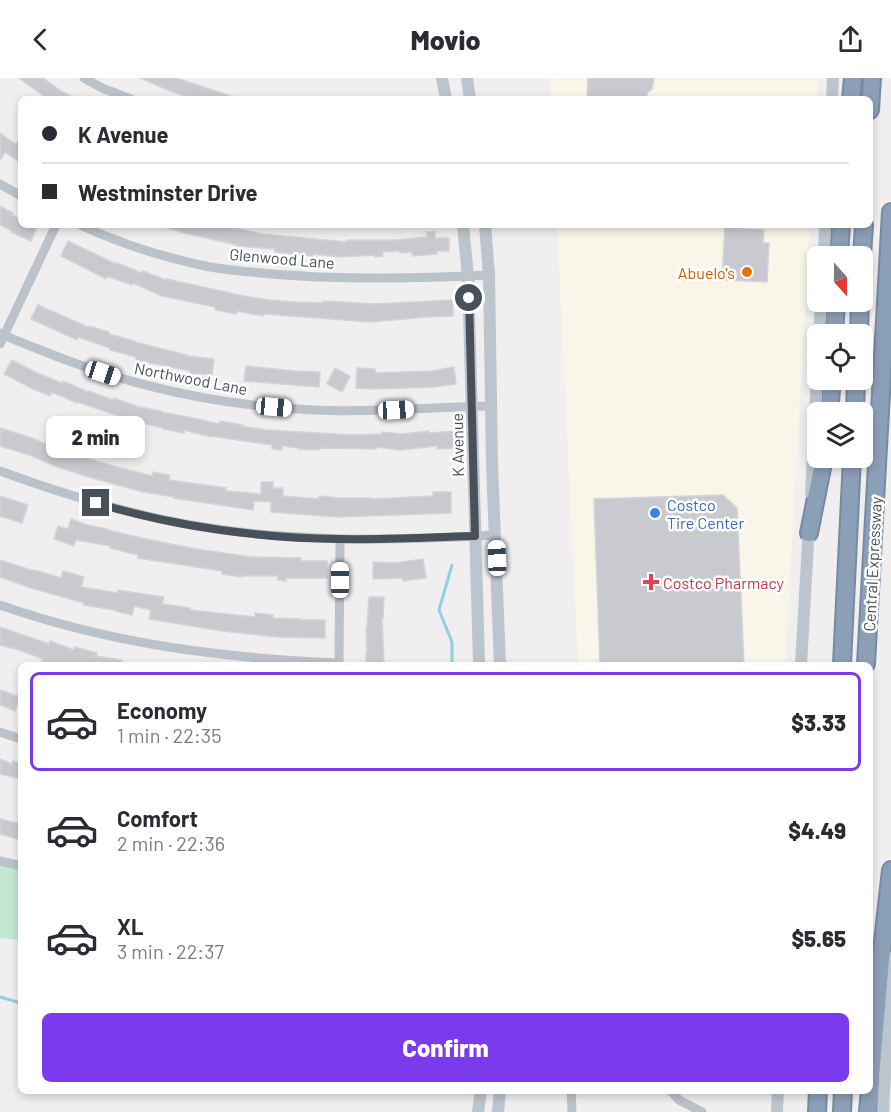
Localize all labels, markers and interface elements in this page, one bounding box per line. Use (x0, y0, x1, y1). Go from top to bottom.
icon: back (24, 23, 57, 56)
text: Movio (411, 23, 480, 55)
icon: share (834, 23, 867, 56)
text: K Avenue (78, 121, 169, 147)
text: Westminster Drive (78, 179, 258, 205)
street label: Glenwood Lane (229, 244, 335, 272)
north arrow (807, 246, 873, 312)
map controls (807, 246, 873, 468)
place label: Abuelo's (678, 263, 735, 282)
marker: Abuelo's (740, 265, 754, 279)
route start (455, 284, 482, 311)
button: locate (807, 324, 873, 390)
street label: Northwood Lane (133, 358, 249, 398)
car (83, 359, 123, 387)
car (255, 396, 293, 418)
car (378, 400, 414, 420)
button: layers (807, 402, 873, 468)
street label: K Avenue (447, 413, 467, 477)
callout: 2 min (46, 416, 146, 458)
text: 2 min (71, 425, 120, 449)
route end (82, 489, 109, 516)
place label: Costco Tire Center (667, 495, 744, 532)
street label: Central Expressway (859, 495, 885, 632)
marker: Costco Tire Center (648, 506, 662, 520)
car (487, 540, 507, 576)
car (331, 562, 349, 598)
place label: Costco Pharmacy (663, 573, 785, 592)
marker: Costco Pharmacy (644, 575, 658, 589)
icon: car (45, 695, 99, 749)
text: Economy (117, 697, 207, 723)
text: $3.33 (791, 709, 846, 735)
text: 1 min · 22:35 (117, 723, 221, 747)
icon: car (45, 803, 99, 857)
text: Comfort (117, 805, 198, 831)
text: $4.49 (788, 817, 846, 843)
text: 2 min · 22:36 (117, 831, 225, 855)
icon: car (45, 911, 99, 965)
text: XL (117, 913, 143, 939)
text: $5.65 (791, 925, 846, 951)
text: 3 min · 22:37 (117, 939, 224, 963)
button: Confirm (42, 1013, 849, 1082)

